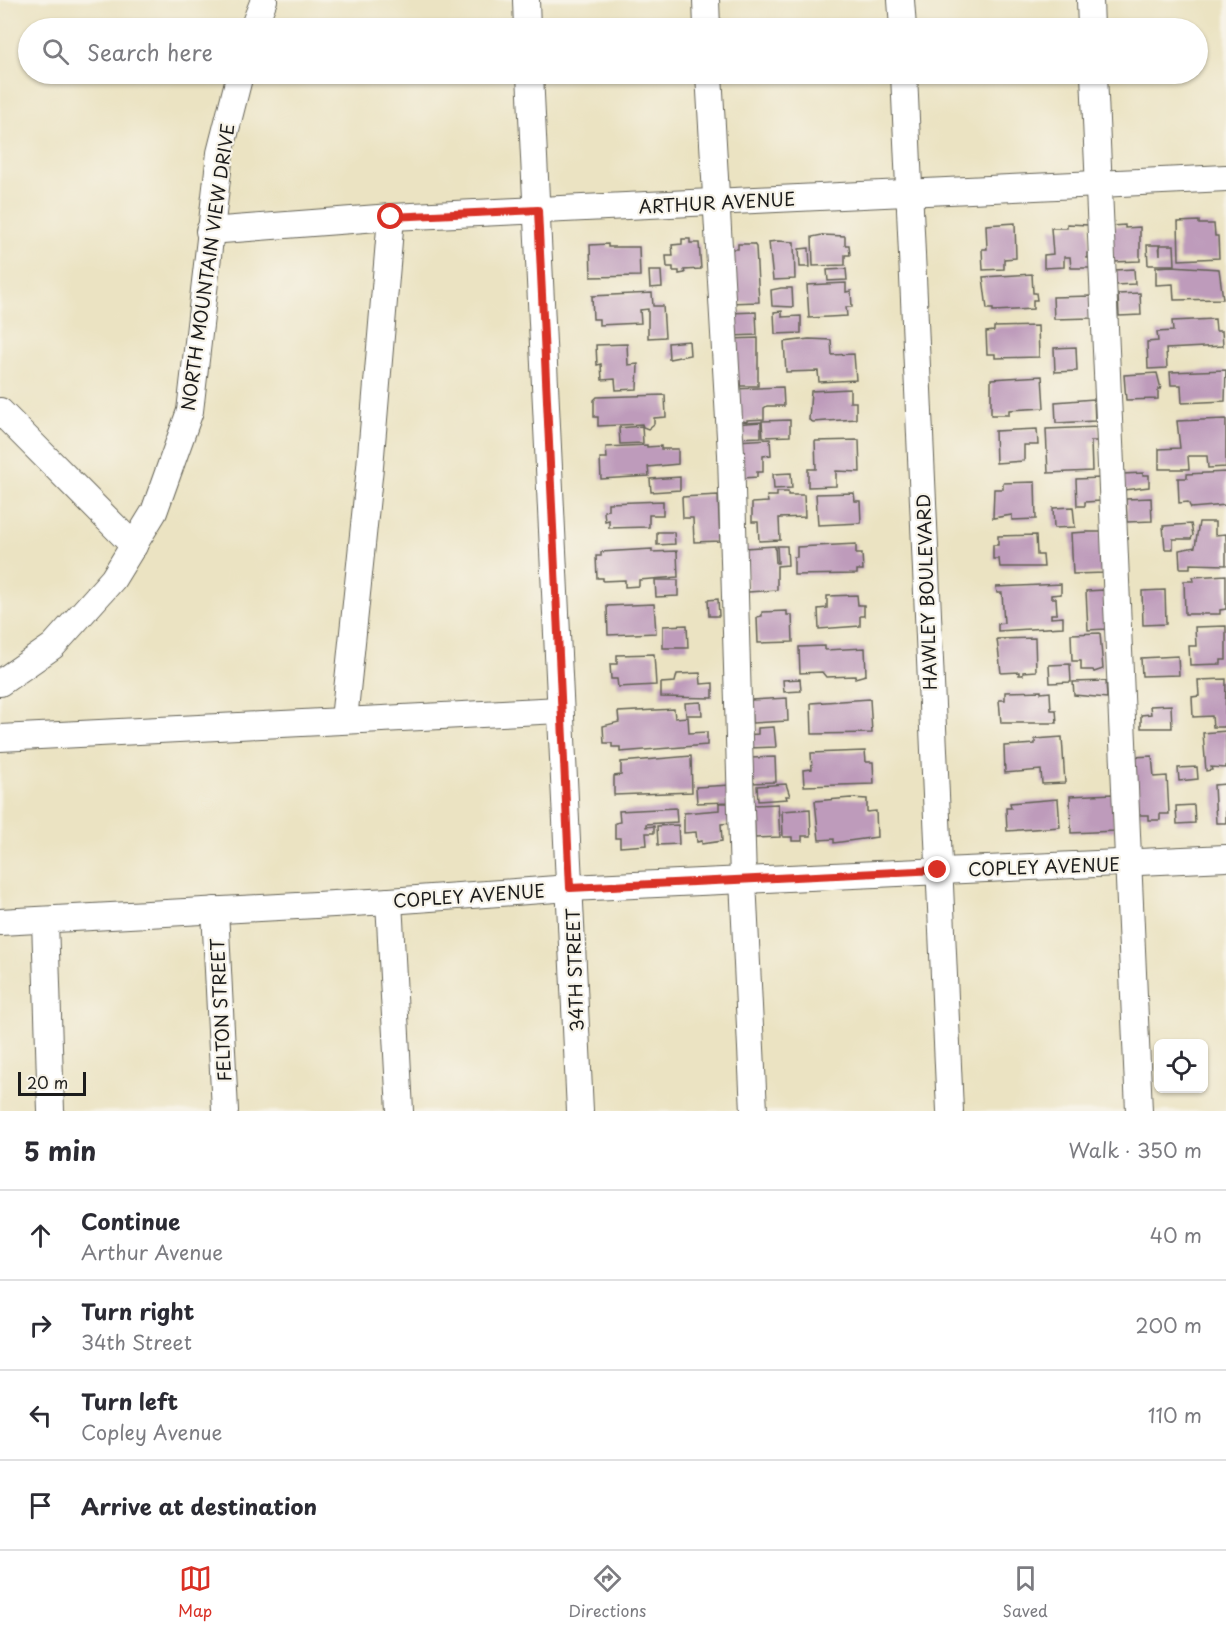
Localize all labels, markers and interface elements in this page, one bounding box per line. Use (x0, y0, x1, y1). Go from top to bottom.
search box (18, 18, 1208, 84)
icon: search (39, 35, 72, 68)
text: Search here (87, 35, 213, 68)
street label: NORTH MOUNTAIN VIEW DRIVE (173, 122, 241, 412)
street label: ARTHUR AVENUE (638, 184, 796, 220)
route start (377, 203, 403, 229)
street label: HAWLEY BOULEVARD (909, 493, 943, 691)
street label: COPLEY AVENUE (967, 850, 1121, 882)
route end (924, 856, 950, 882)
street label: COPLEY AVENUE (392, 876, 546, 914)
street label: 34TH STREET (558, 907, 590, 1032)
street label: FELTON STREET (203, 937, 237, 1082)
map controls (1154, 1039, 1208, 1093)
button: locate (1154, 1039, 1208, 1093)
scale bar (18, 1069, 86, 1096)
text: 20 m (27, 1070, 68, 1094)
text: 5 min (24, 1131, 96, 1170)
text: Walk · 350 m (1069, 1135, 1202, 1165)
text: Continue (81, 1204, 180, 1237)
icon: ahead (24, 1219, 57, 1252)
text: 40 m (1150, 1220, 1202, 1250)
text: Arthur Avenue (81, 1237, 223, 1267)
text: Turn right (81, 1294, 194, 1327)
icon: right (24, 1309, 57, 1342)
text: 200 m (1135, 1310, 1202, 1340)
text: 34th Street (81, 1327, 192, 1357)
text: Turn left (81, 1384, 178, 1417)
icon: left (24, 1399, 57, 1432)
text: 110 m (1148, 1400, 1202, 1430)
text: Copley Avenue (81, 1417, 222, 1447)
icon: arrive (24, 1489, 57, 1522)
text: Arrive at destination (81, 1489, 317, 1522)
tab: Map (178, 1562, 212, 1622)
tab: Directions (568, 1562, 646, 1622)
tab: Saved (1002, 1562, 1048, 1622)

